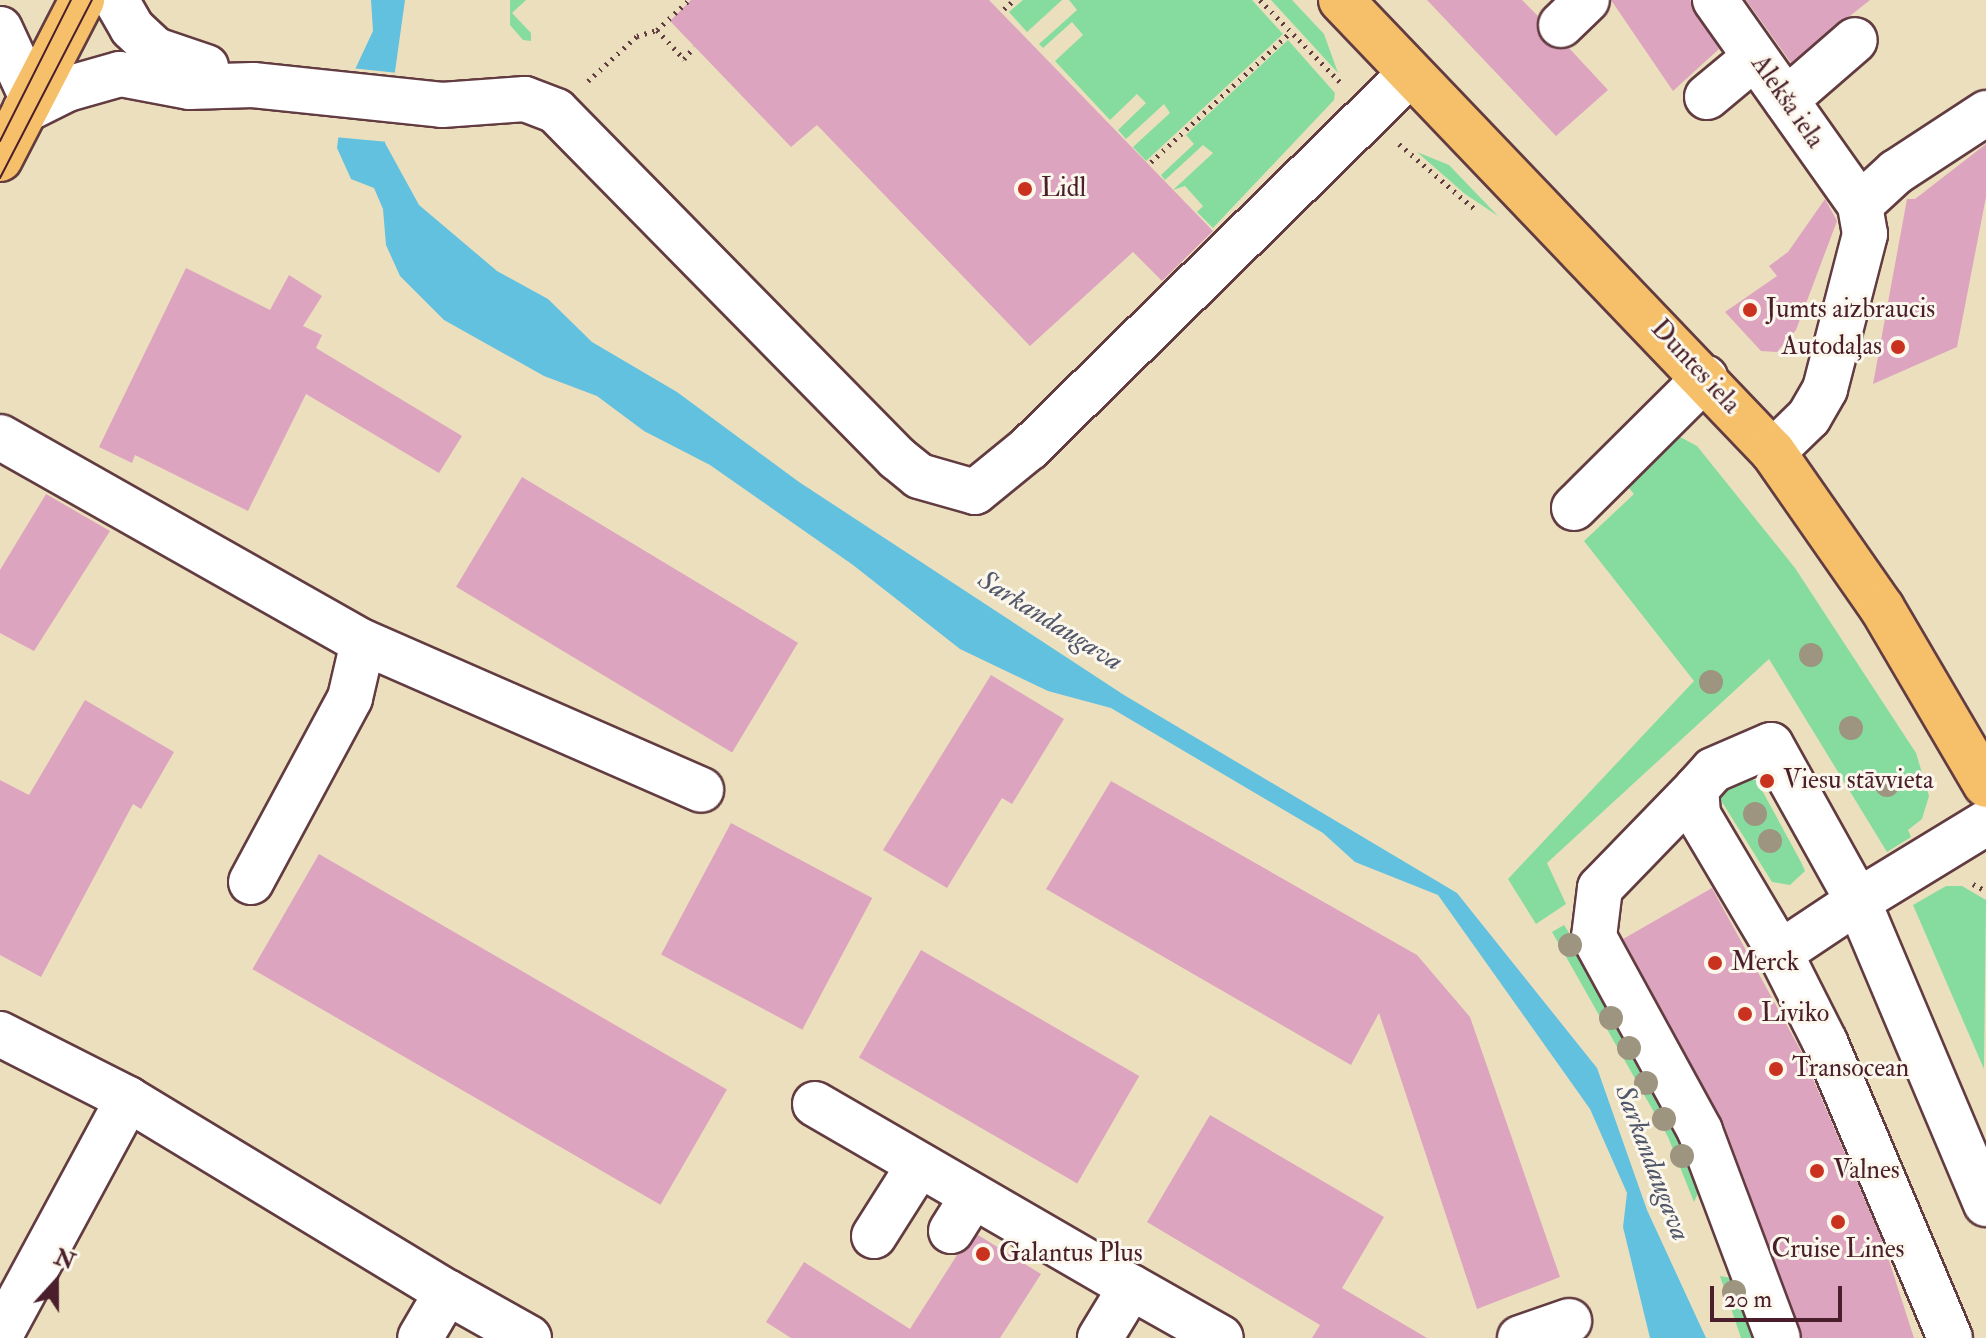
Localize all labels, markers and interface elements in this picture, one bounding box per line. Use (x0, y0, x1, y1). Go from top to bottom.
street label: Alekša iela (1744, 50, 1830, 154)
place label: Lidl (1041, 173, 1086, 205)
marker: Lidl (1016, 180, 1034, 198)
place label: Jumts aizbraucis (1766, 294, 1935, 326)
marker: Jumts aizbraucis (1741, 301, 1759, 319)
street label: Duntes iela (1644, 314, 1746, 420)
place label: Autodaļas (1782, 331, 1882, 363)
marker: Autodaļas (1889, 338, 1907, 356)
water label: Sarkandaugava (972, 563, 1128, 679)
place label: Viesu stāvvieta (1783, 765, 1934, 797)
marker: Viesu stāvvieta (1758, 772, 1776, 790)
place label: Merck (1731, 947, 1799, 979)
marker: Merck (1706, 954, 1724, 972)
place label: Liviko (1761, 998, 1829, 1030)
marker: Liviko (1736, 1005, 1754, 1023)
place label: Transocean (1792, 1053, 1909, 1085)
marker: Transocean (1767, 1060, 1785, 1078)
water label: Sarkandaugava (1607, 1080, 1697, 1246)
place label: Valnes (1833, 1155, 1900, 1187)
marker: Valnes (1808, 1162, 1826, 1180)
marker: Cruise Lines (1829, 1213, 1847, 1231)
place label: Cruise Lines (1771, 1234, 1905, 1266)
place label: Galantus Plus (999, 1238, 1143, 1270)
north arrow (16, 1242, 96, 1322)
text: N (50, 1243, 79, 1276)
marker: Galantus Plus (974, 1245, 992, 1263)
scale bar (1714, 1270, 1846, 1320)
text: 20 m (1724, 1284, 1772, 1315)

